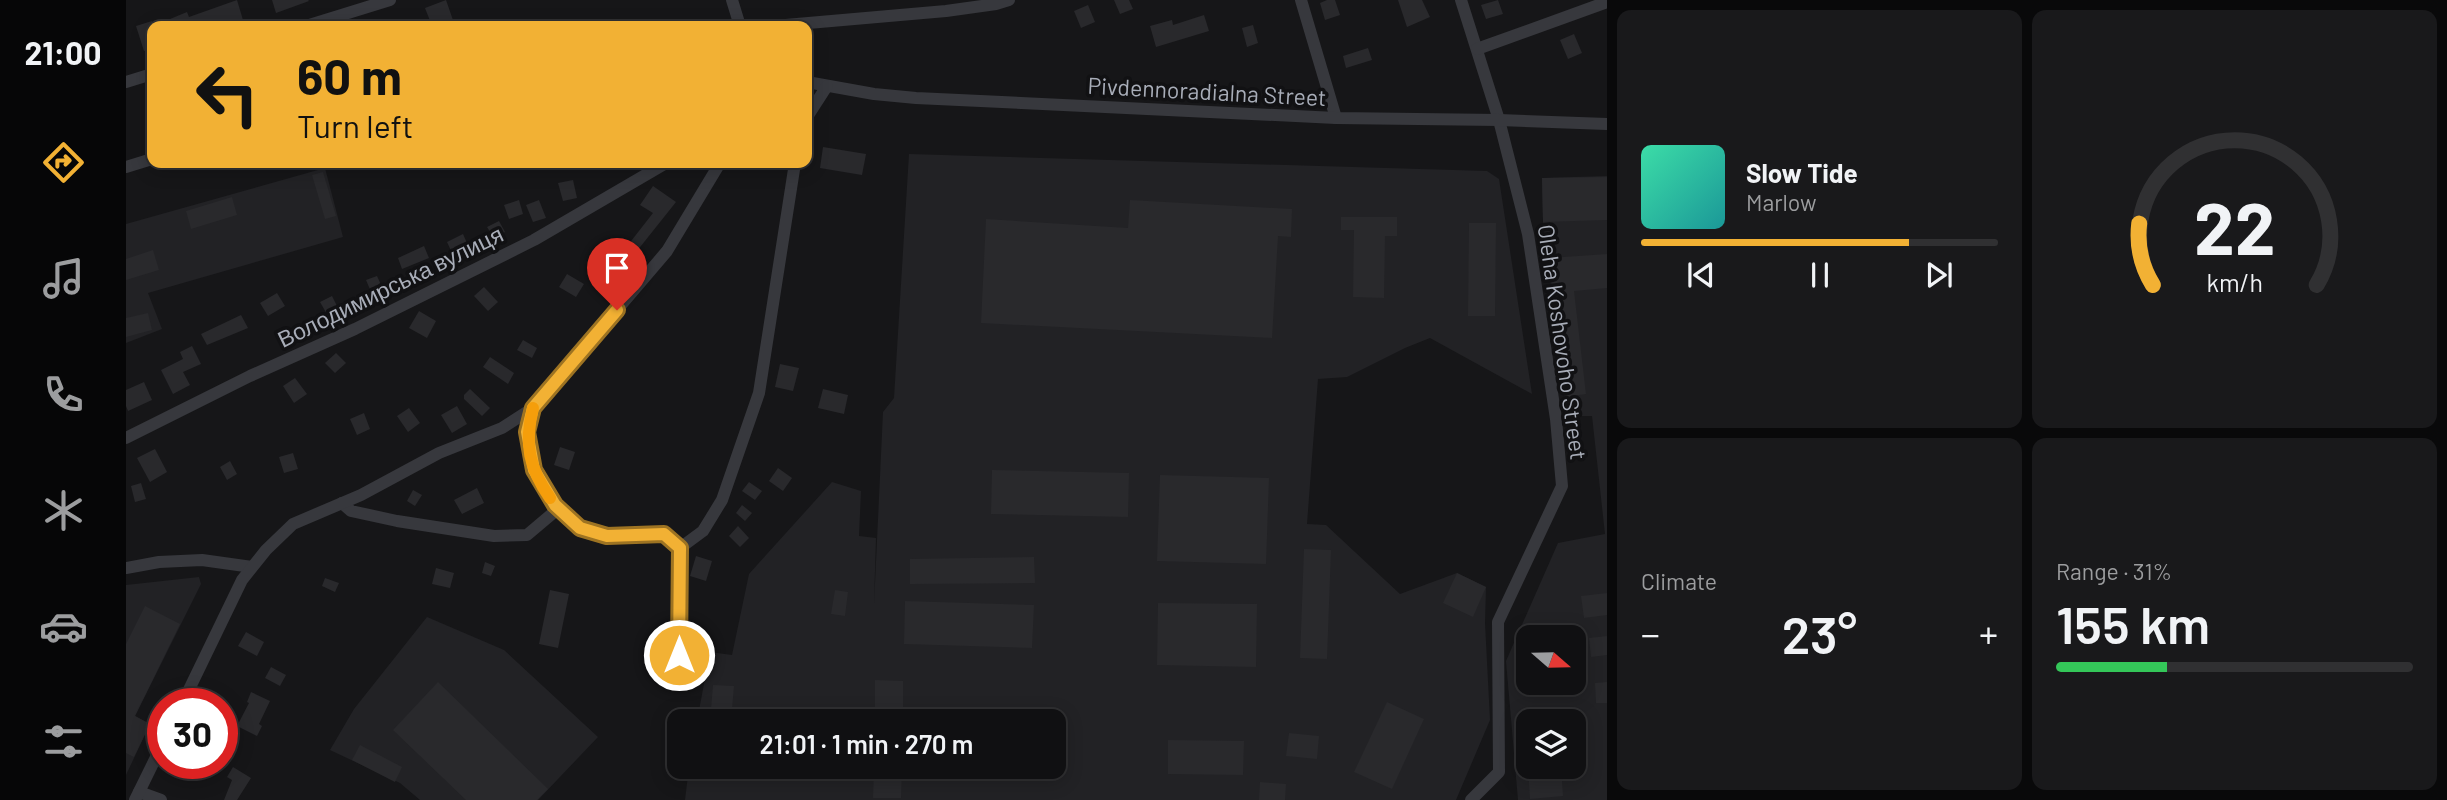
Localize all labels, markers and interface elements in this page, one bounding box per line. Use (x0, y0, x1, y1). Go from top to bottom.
text: 21:00 (24, 33, 102, 71)
text: 60 m (297, 46, 402, 105)
icon: left (182, 49, 273, 140)
street label: Pivdennoradialna Street (1087, 71, 1327, 111)
text: Turn left (297, 106, 414, 144)
icon: directions (39, 138, 88, 187)
text: Slow Tide (1746, 157, 1858, 188)
text: 22 (2194, 183, 2275, 271)
text: Marlow (1746, 188, 1817, 216)
street label: Володимирська вулиця (273, 219, 507, 353)
street label: Oleha Koshovoho Street (1533, 222, 1593, 462)
pin (587, 238, 647, 310)
icon: arrive (598, 249, 636, 287)
icon: music (39, 254, 88, 303)
icon: previous (1682, 256, 1720, 294)
icon: pause (1801, 256, 1839, 294)
icon: next (1920, 256, 1958, 294)
text: km/h (2206, 267, 2263, 297)
icon: phone (39, 370, 88, 419)
icon: climate (39, 486, 88, 535)
text: Range · 31% (2056, 557, 2172, 585)
text: Climate (1641, 567, 1717, 595)
text: 155 km (2056, 592, 2210, 654)
icon: car (39, 602, 88, 651)
text: 23° (1782, 602, 1857, 664)
text: − (1641, 610, 1660, 656)
text: + (1979, 610, 1998, 656)
position arrow (642, 618, 716, 692)
north arrow (1516, 625, 1586, 695)
map controls (1516, 625, 1586, 779)
speed limit sign: 30 (147, 688, 238, 779)
button: layers (1516, 709, 1586, 779)
icon: filters (39, 717, 88, 766)
text: 21:01 · 1 min · 270 m (760, 728, 973, 759)

